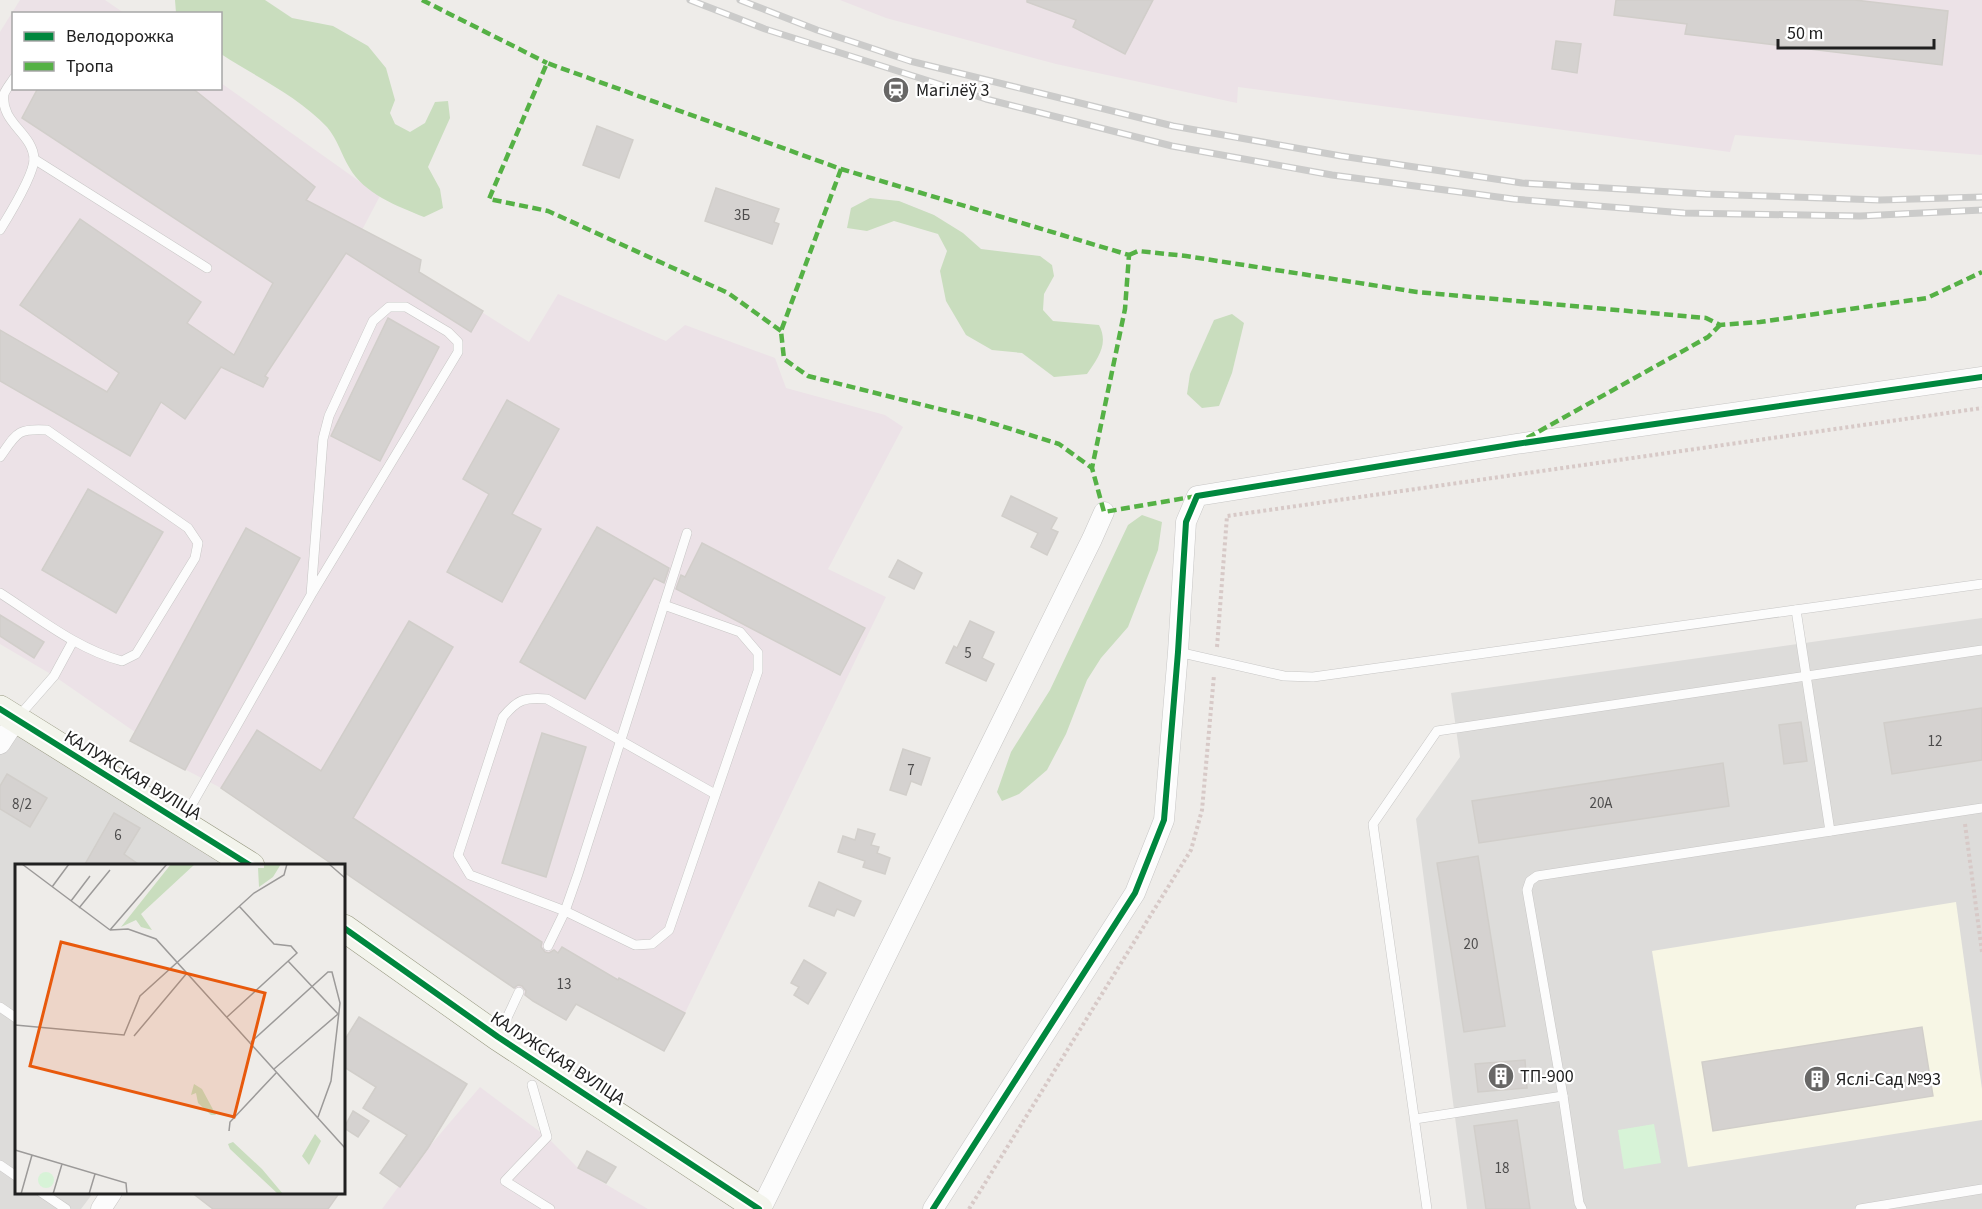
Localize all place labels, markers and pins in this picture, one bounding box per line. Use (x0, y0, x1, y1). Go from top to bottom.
station icon: Магілёў 3 (881, 75, 911, 105)
place label: Магілёў 3 (916, 78, 990, 103)
building icon: ТП-900 (1486, 1061, 1516, 1091)
place label: ТП-900 (1520, 1064, 1574, 1089)
building icon: Яслі-Сад №93 (1802, 1064, 1832, 1094)
place label: Яслі-Сад №93 (1836, 1067, 1941, 1092)

